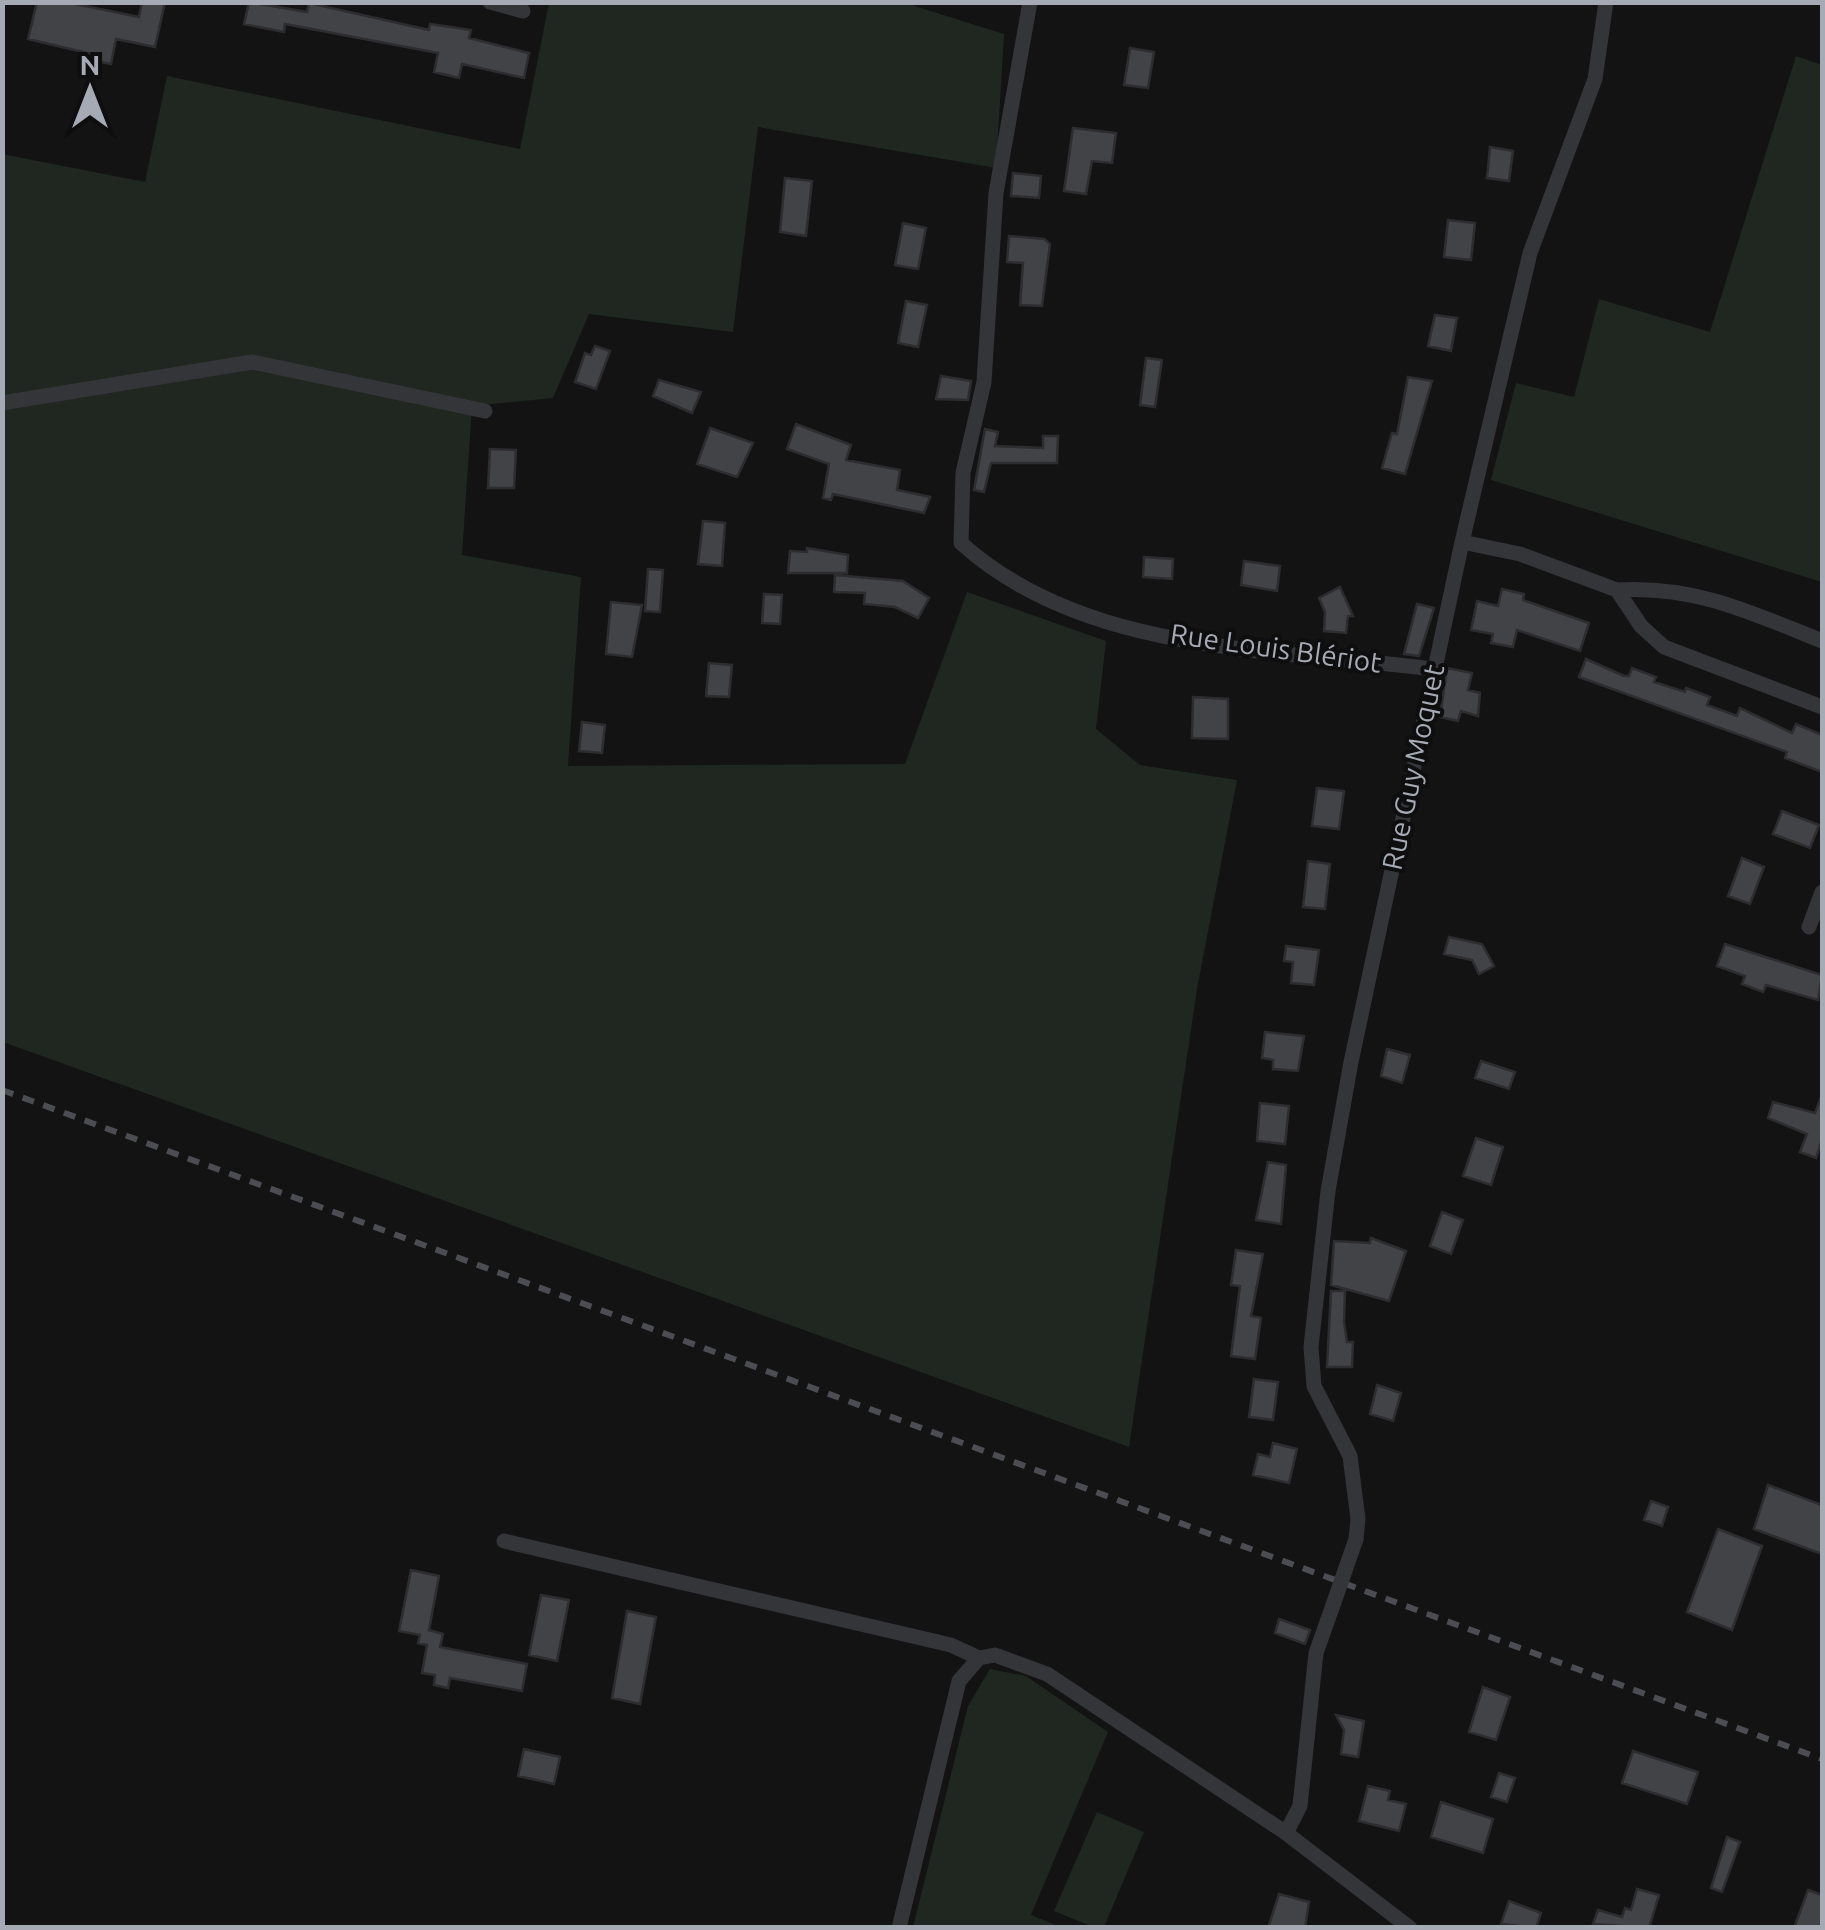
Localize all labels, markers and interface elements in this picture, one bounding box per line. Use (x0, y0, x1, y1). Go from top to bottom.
north arrow (40, 40, 140, 140)
text: N (80, 49, 100, 80)
street label: Rue Louis Blériot (1169, 617, 1384, 678)
street label: Rue Guy Moquet (1376, 661, 1449, 872)

